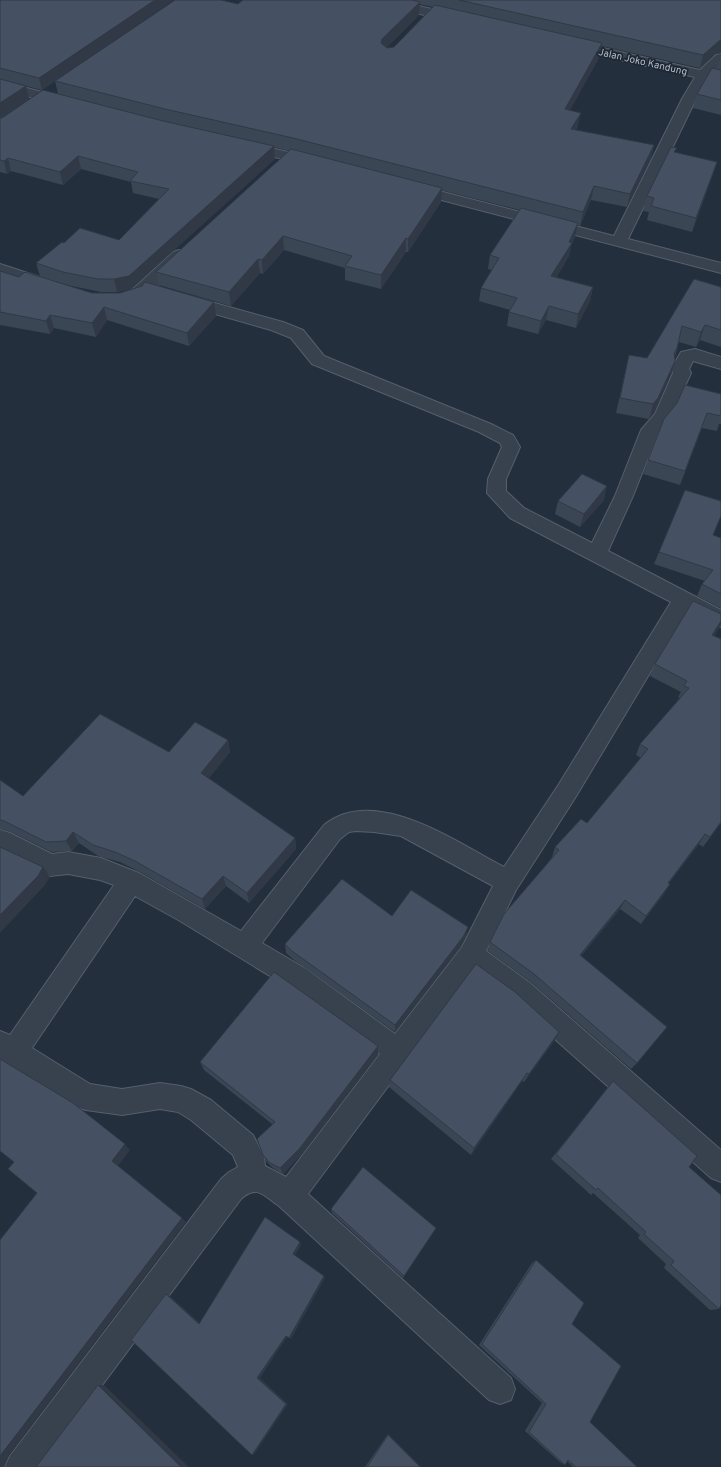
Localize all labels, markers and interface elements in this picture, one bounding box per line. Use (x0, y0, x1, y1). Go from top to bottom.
street label: Jalan Joko Kandung (597, 46, 688, 79)

